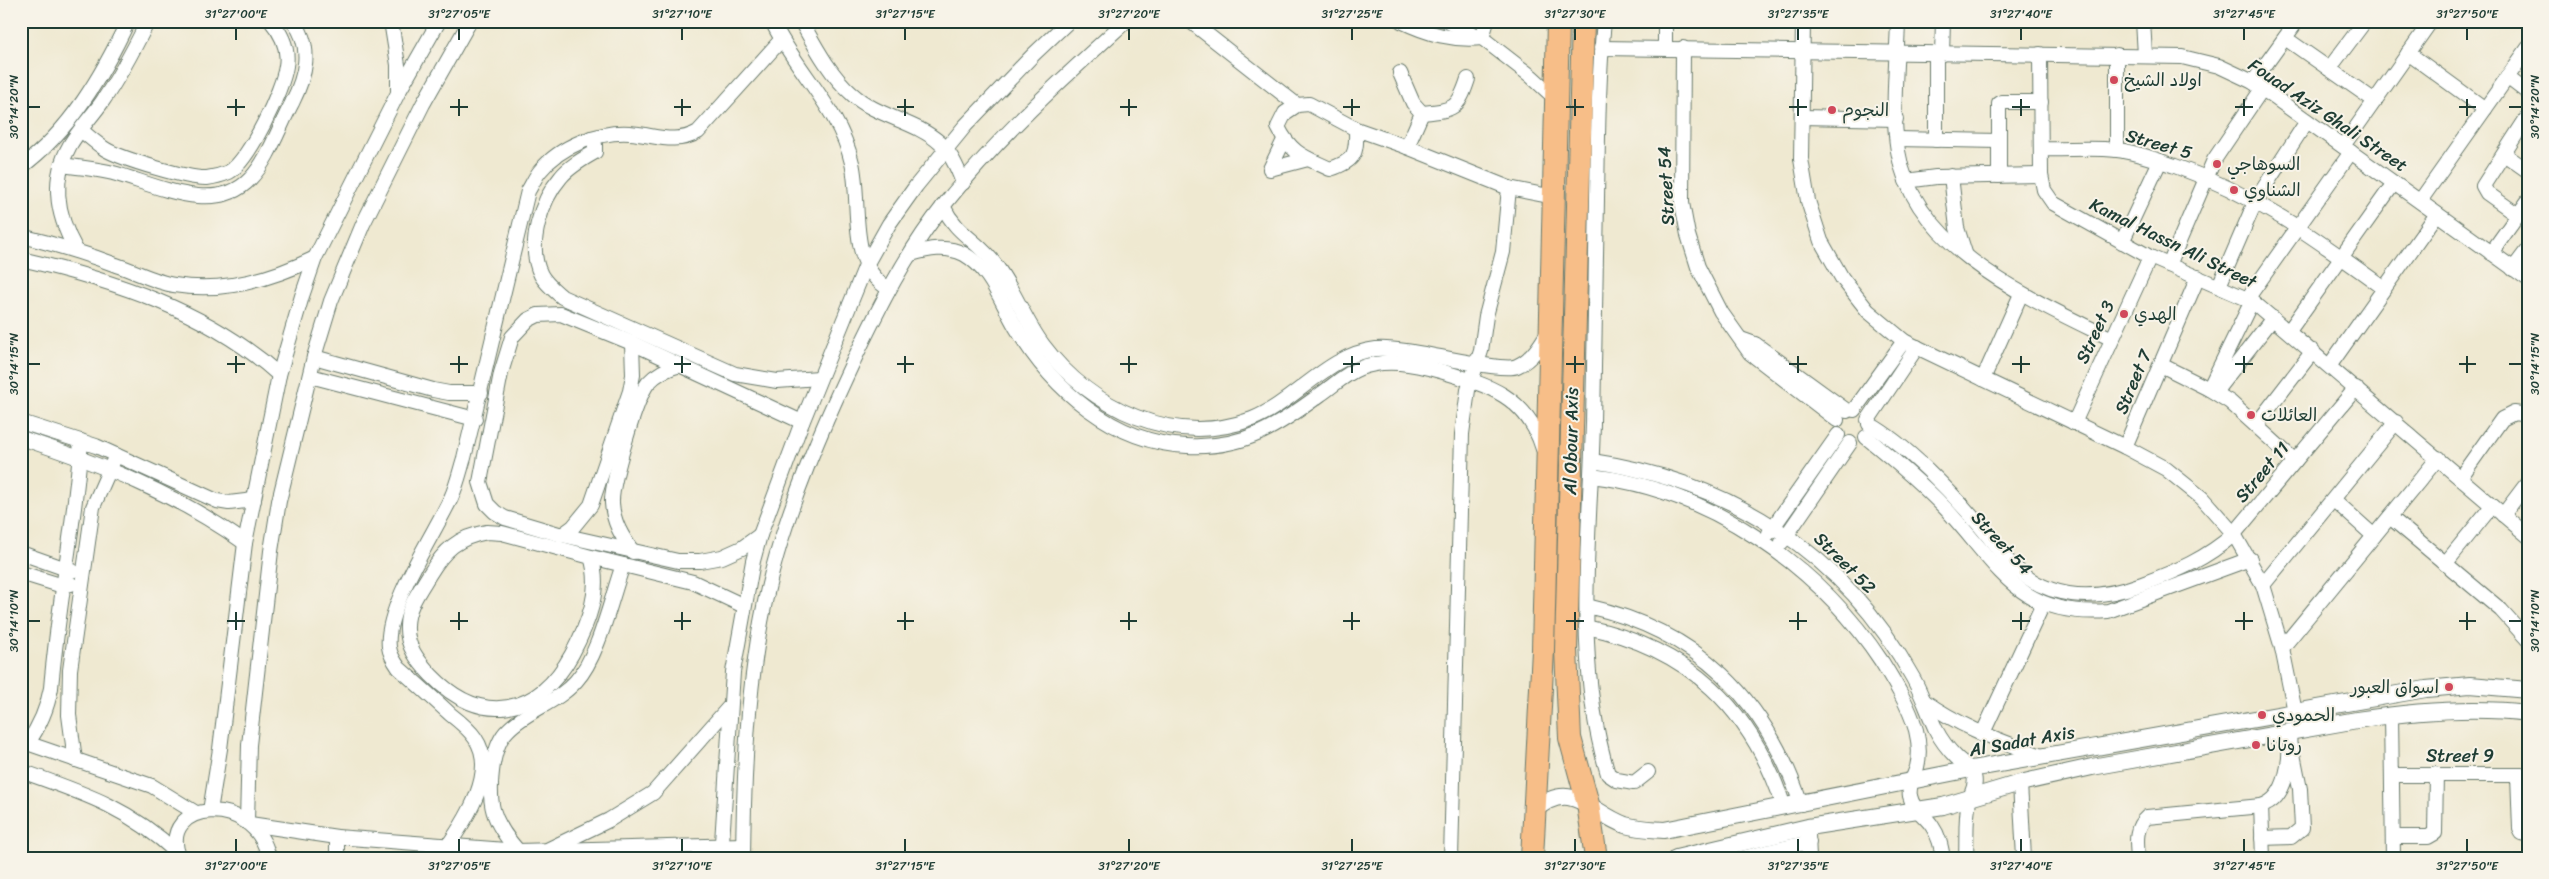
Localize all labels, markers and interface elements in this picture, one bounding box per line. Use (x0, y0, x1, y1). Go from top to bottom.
text: 31°27'00"E (205, 3, 268, 25)
text: 31°27'05"E (428, 3, 491, 25)
text: 31°27'10"E (652, 3, 713, 25)
text: 31°27'15"E (875, 3, 936, 25)
text: 31°27'20"E (1098, 3, 1161, 25)
text: 31°27'25"E (1321, 3, 1384, 25)
text: 31°27'30"E (1545, 3, 1607, 25)
text: 31°27'35"E (1768, 3, 1830, 25)
text: 31°27'40"E (1990, 3, 2053, 25)
text: 31°27'45"E (2213, 3, 2276, 25)
text: 31°27'50"E (2436, 3, 2499, 25)
street label: Fouad Aziz Ghali Street (2241, 49, 2415, 181)
place label: اولاد الشيخ (2124, 64, 2202, 96)
text: 30°14'20"N (3, 74, 25, 139)
marker: اولاد الشيخ (2108, 74, 2120, 86)
text: 30°14'20"N (2524, 74, 2546, 139)
place label: النجوم (1842, 94, 1889, 126)
marker: النجوم (1826, 104, 1838, 116)
street label: Street 5 (2122, 119, 2196, 169)
street label: Street 54 (1648, 146, 1684, 226)
place label: السوهاجي (2227, 148, 2301, 180)
marker: السوهاجي (2211, 158, 2223, 170)
place label: الشناوي (2244, 174, 2301, 206)
marker: الشناوي (2228, 184, 2240, 196)
street label: Kamal Hassn Ali Street (2084, 189, 2263, 298)
street label: Street 3 (2066, 295, 2124, 369)
place label: الهدي (2134, 298, 2177, 330)
marker: الهدي (2118, 308, 2130, 320)
text: 30°14'15"N (3, 332, 25, 395)
text: 30°14'15"N (2524, 332, 2546, 395)
street label: Street 7 (2105, 343, 2162, 419)
street label: Al Obour Axis (1554, 386, 1588, 496)
place label: العائلات (2261, 399, 2317, 431)
marker: العائلات (2245, 409, 2257, 421)
street label: Street 11 (2226, 434, 2298, 510)
street label: Street 54 (1963, 503, 2041, 583)
street label: Street 52 (1806, 524, 1884, 602)
text: 30°14'10"N (3, 589, 25, 652)
text: 30°14'10"N (2524, 589, 2546, 652)
place label: اسواق العبور (2349, 671, 2439, 703)
marker: اسواق العبور (2443, 681, 2455, 693)
place label: الحمودي (2272, 699, 2335, 731)
marker: الحمودي (2256, 709, 2268, 721)
street label: Al Sadat Axis (1966, 716, 2078, 766)
place label: روتانا (2266, 729, 2302, 761)
marker: روتانا (2250, 739, 2262, 751)
street label: Street 9 (2426, 740, 2494, 772)
text: 31°27'00"E (205, 855, 268, 877)
text: 31°27'05"E (428, 855, 491, 877)
text: 31°27'10"E (652, 855, 713, 877)
text: 31°27'15"E (875, 855, 936, 877)
text: 31°27'20"E (1098, 855, 1161, 877)
text: 31°27'25"E (1321, 855, 1384, 877)
text: 31°27'30"E (1545, 855, 1607, 877)
text: 31°27'35"E (1768, 855, 1830, 877)
text: 31°27'40"E (1990, 855, 2053, 877)
text: 31°27'45"E (2213, 855, 2276, 877)
text: 31°27'50"E (2436, 855, 2499, 877)

